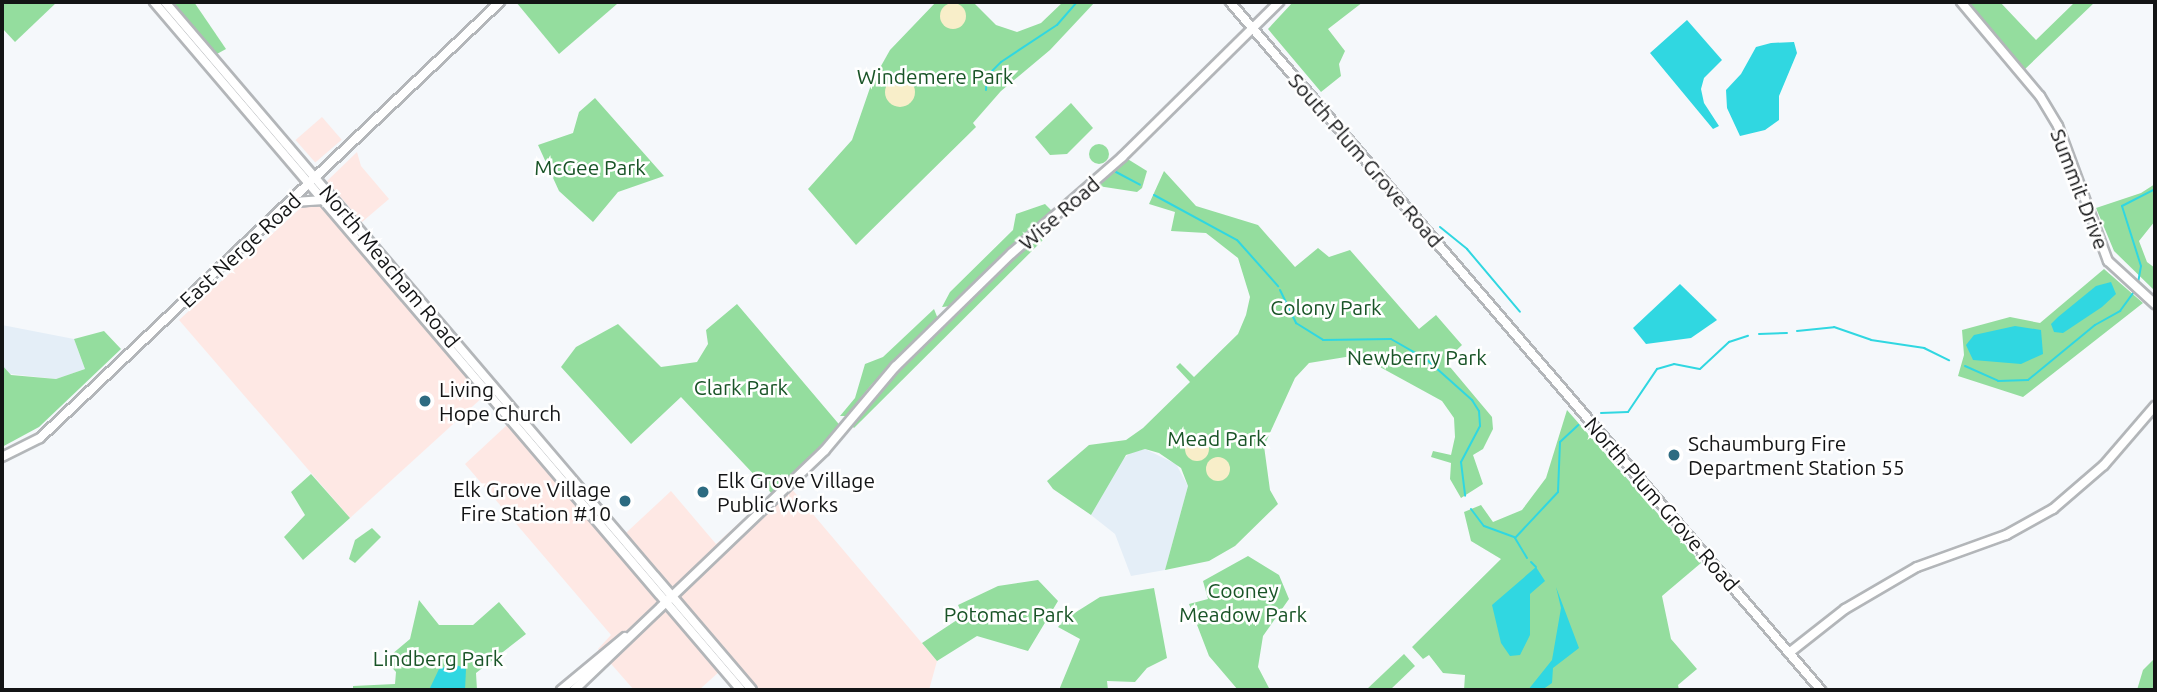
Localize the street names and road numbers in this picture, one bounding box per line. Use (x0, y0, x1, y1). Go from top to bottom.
street label: South Plum Grove Road (1284, 68, 1448, 252)
street label: Summit Drive (2045, 125, 2115, 253)
street label: Wise Road (1013, 171, 1105, 255)
street label: North Meacham Road (315, 179, 465, 353)
street label: East Nerge Road (174, 188, 306, 312)
street label: North Plum Grove Road (1580, 412, 1744, 596)

